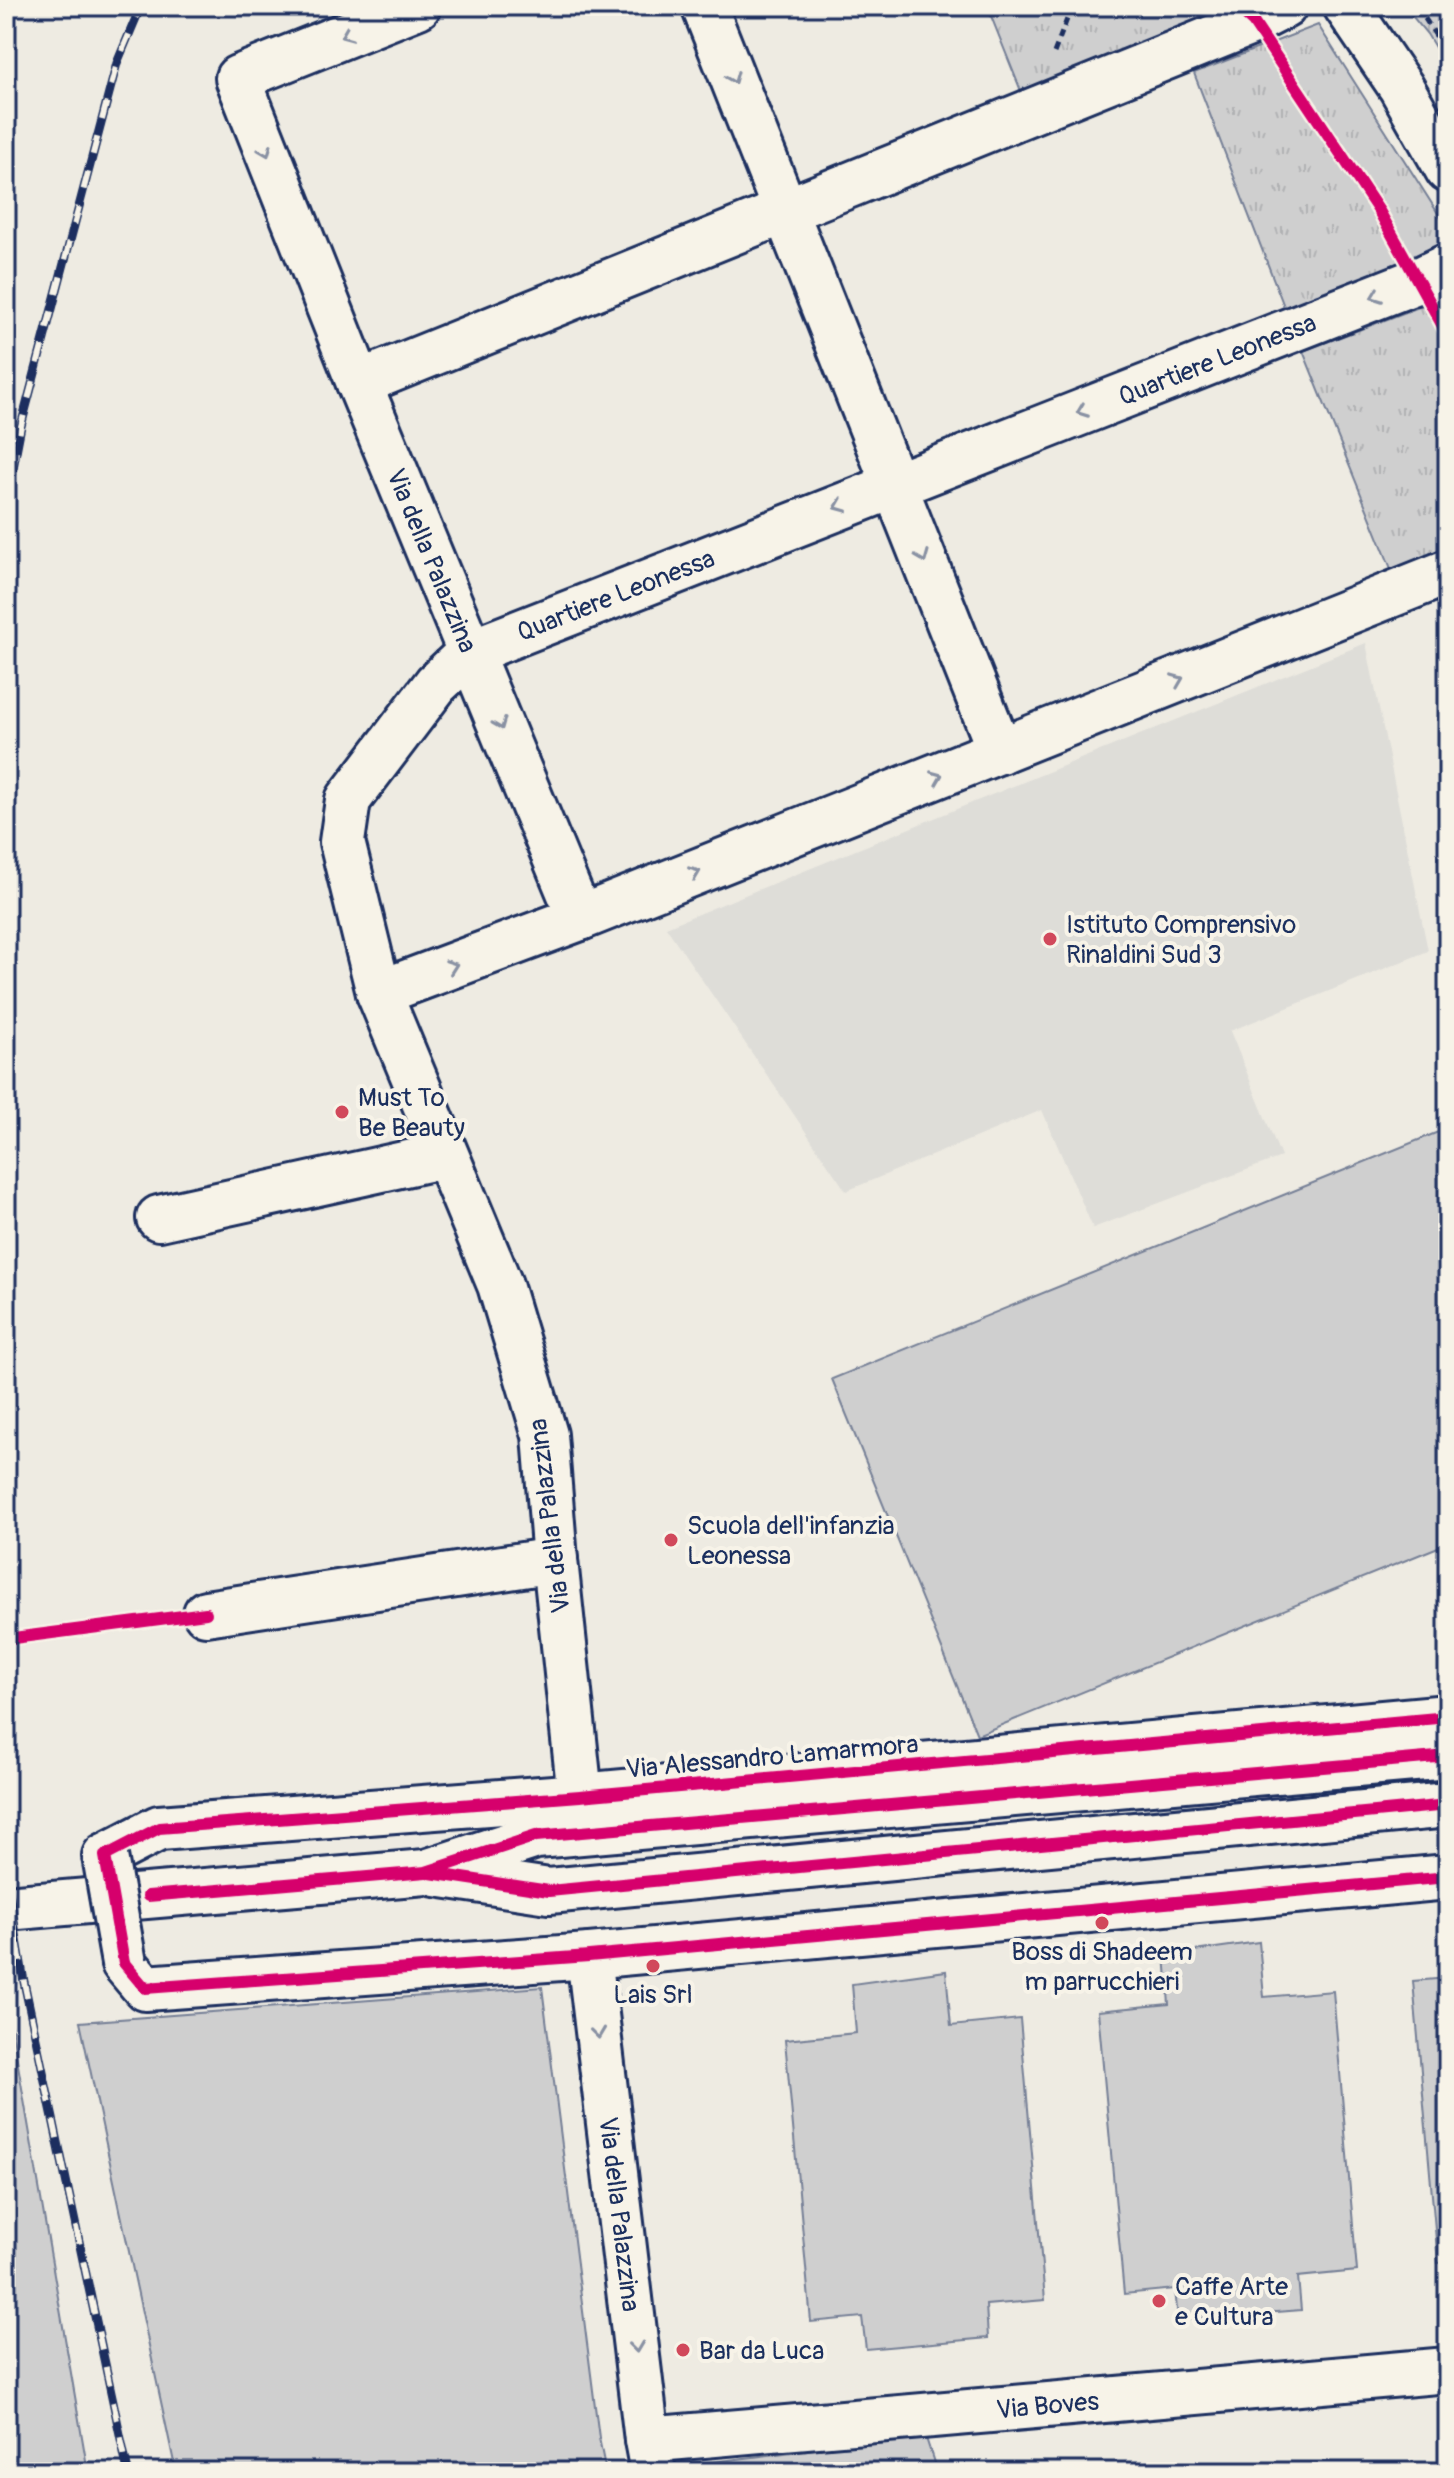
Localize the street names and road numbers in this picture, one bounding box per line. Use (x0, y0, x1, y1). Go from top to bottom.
street label: Quartiere Leonessa (1114, 307, 1321, 413)
street label: Via della Palazzina (379, 464, 484, 658)
street label: Quartiere Leonessa (513, 543, 719, 649)
street label: Via della Palazzina (522, 1417, 578, 1615)
street label: Via Alessandro Lamarmora (624, 1728, 920, 1786)
street label: Via della Palazzina (591, 2115, 646, 2313)
street label: Via Boves (995, 2386, 1101, 2426)

